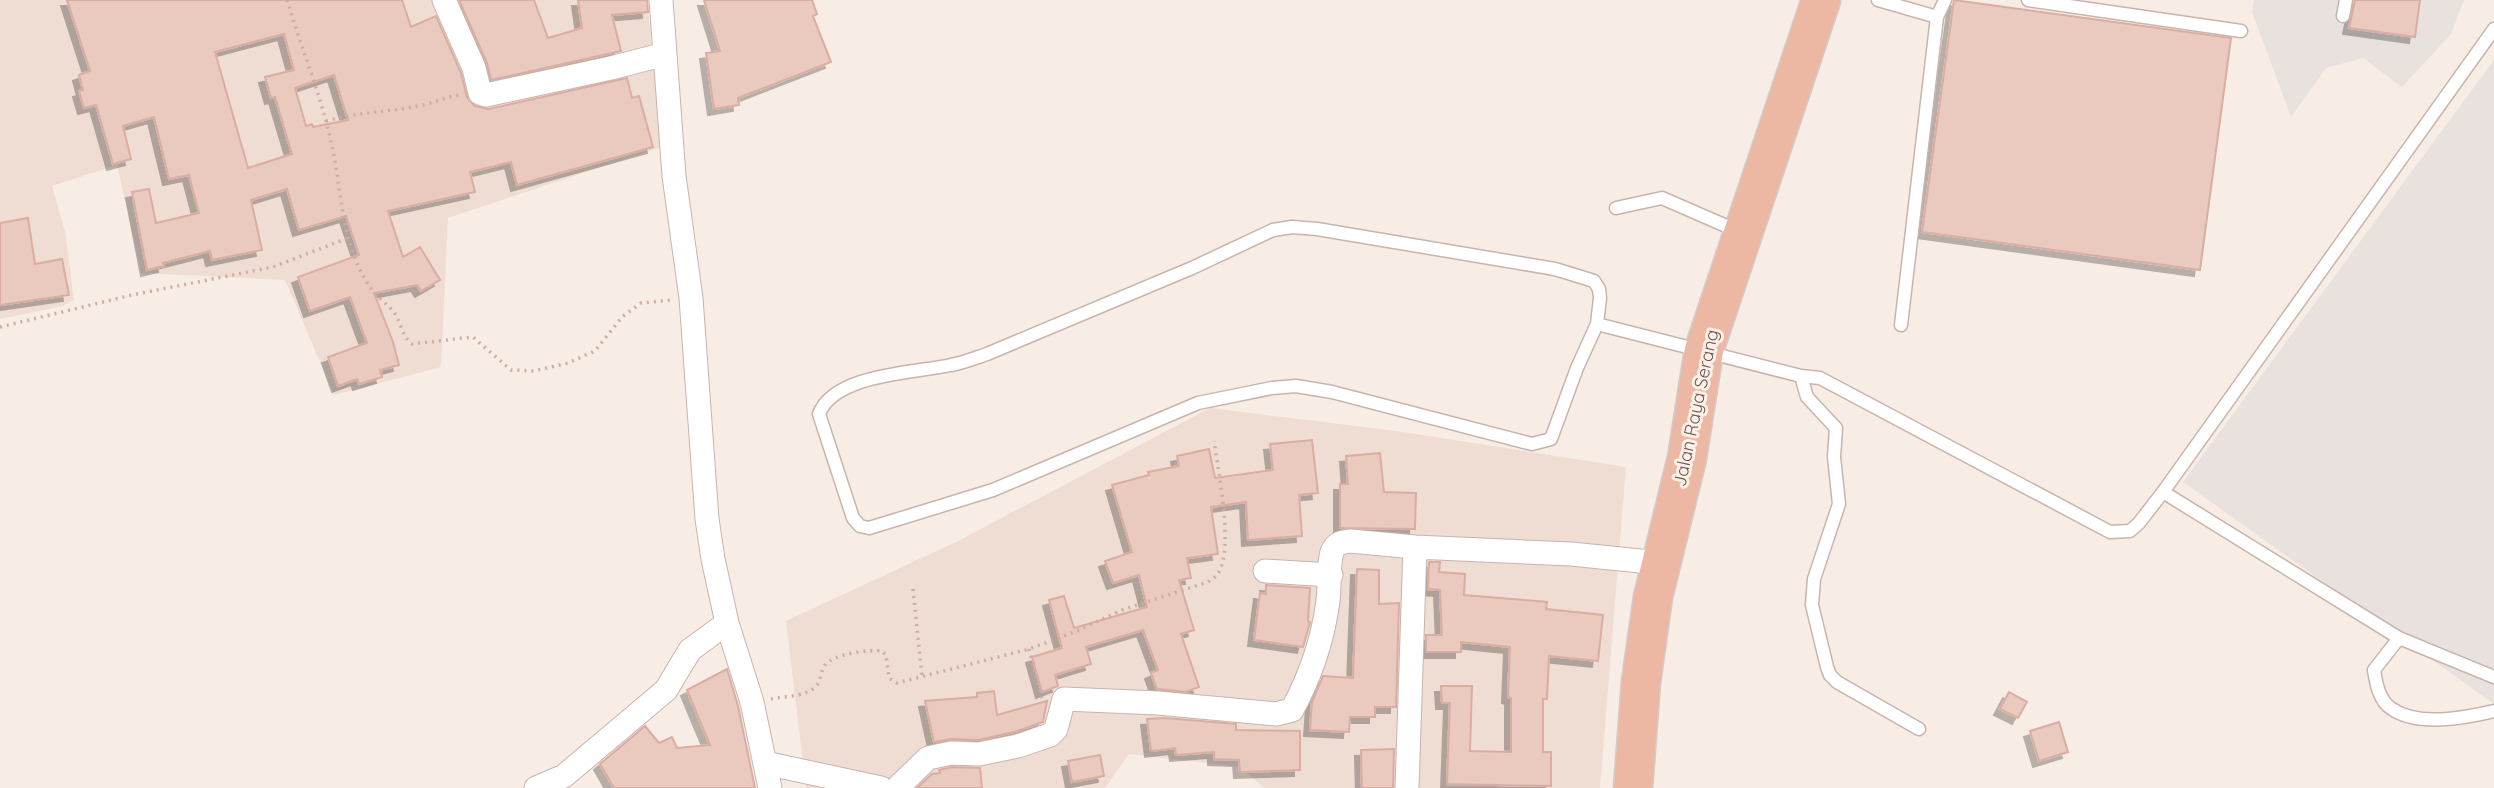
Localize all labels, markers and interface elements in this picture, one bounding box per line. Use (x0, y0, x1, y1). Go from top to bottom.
street label: Jalan Raya Serang (1668, 327, 1723, 489)

